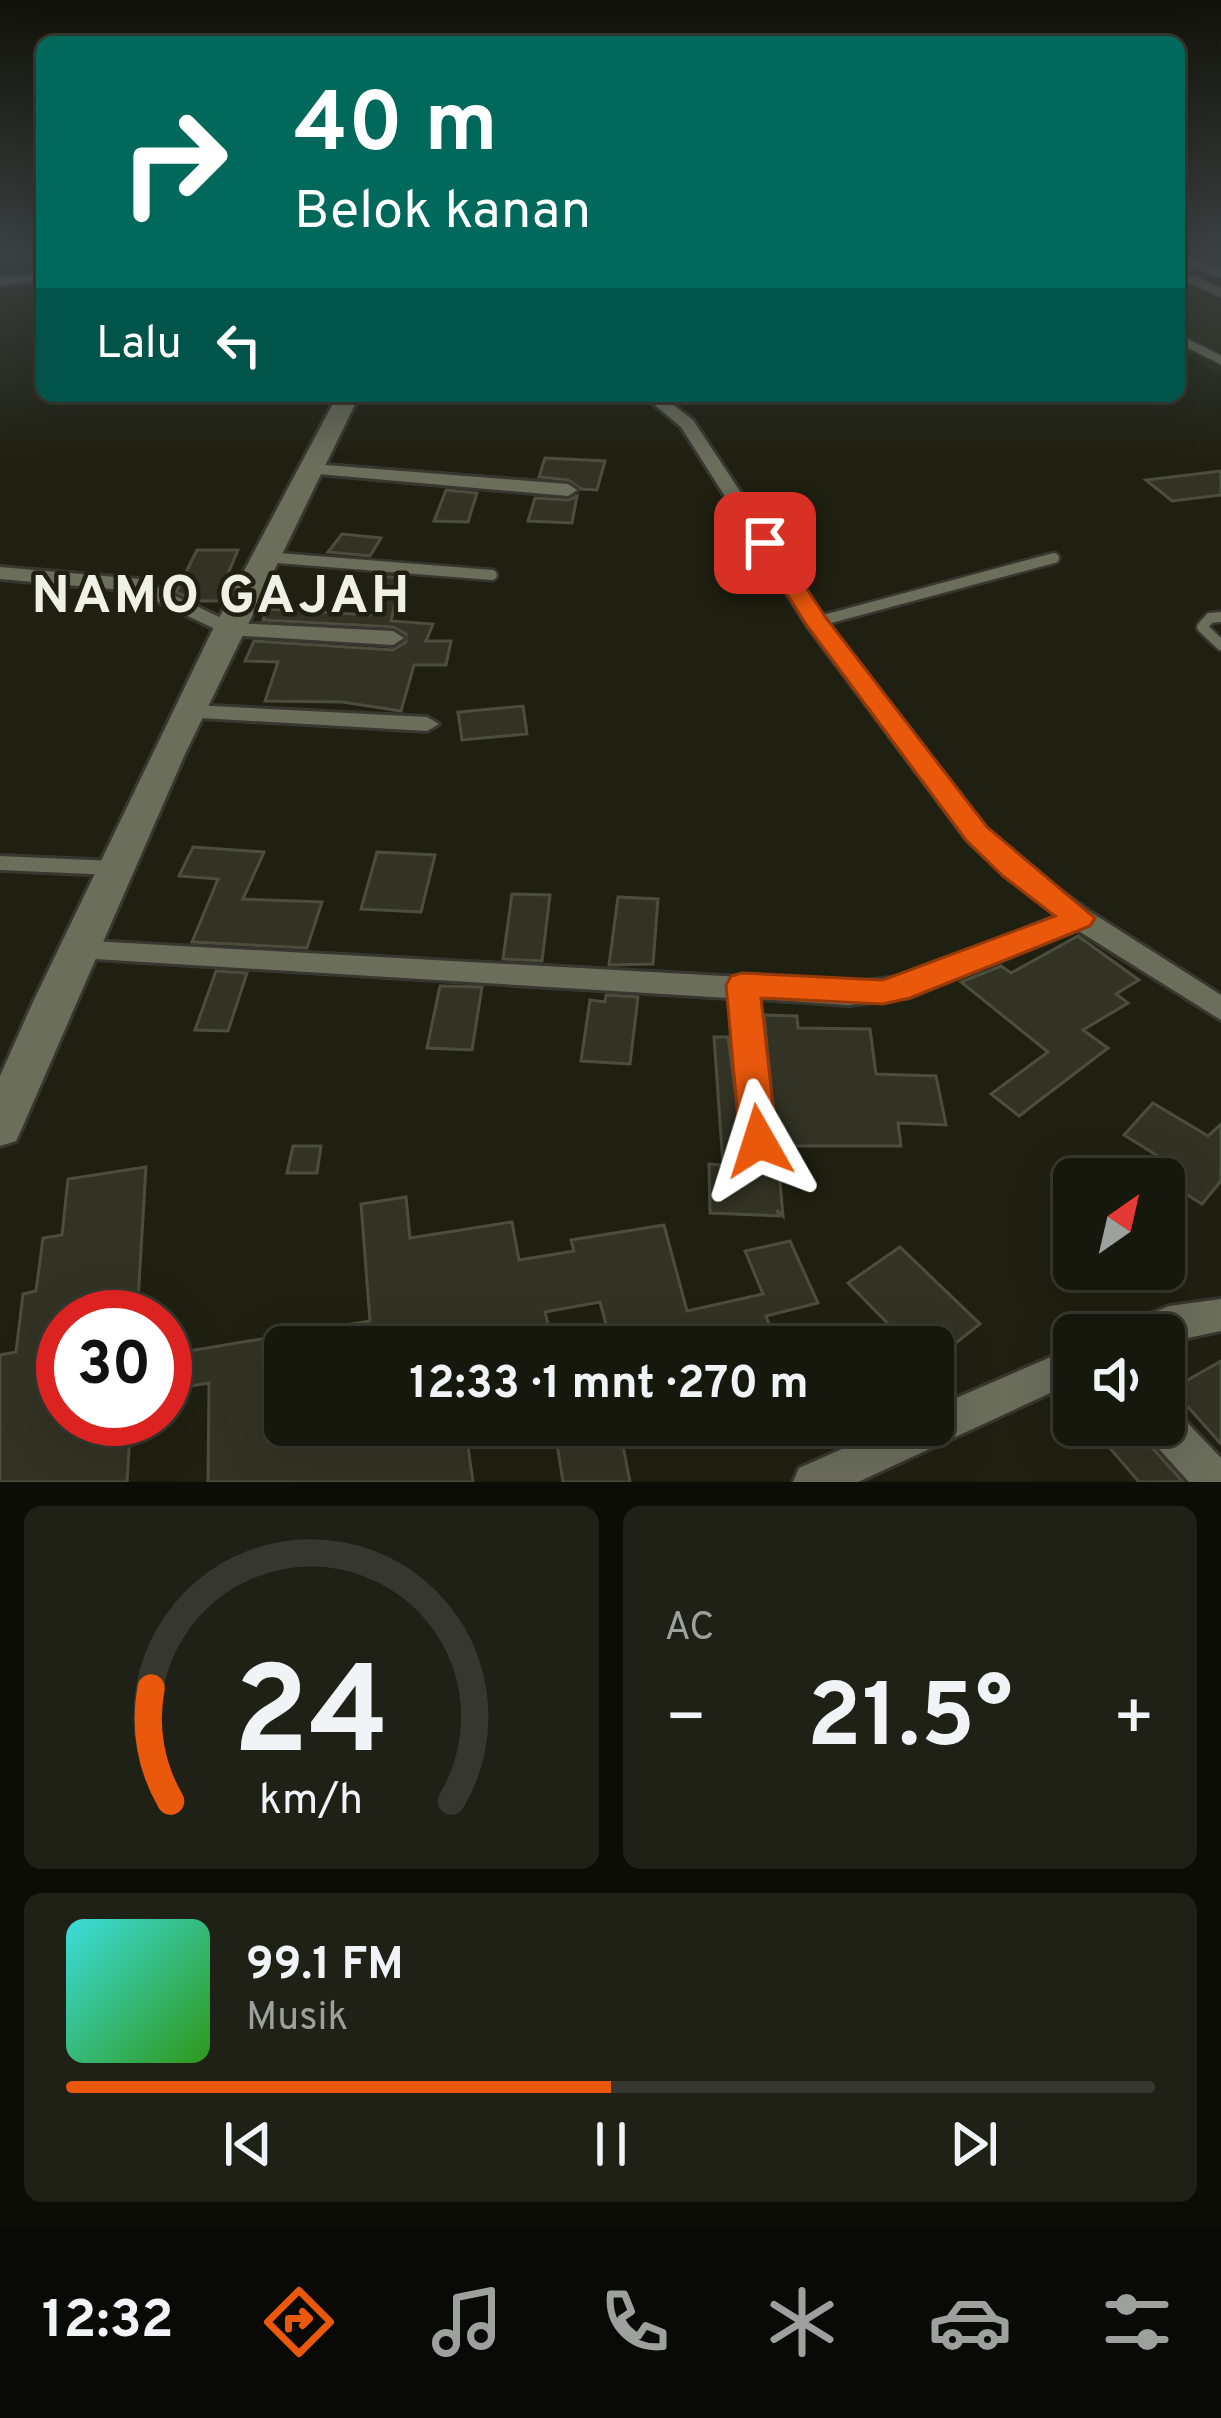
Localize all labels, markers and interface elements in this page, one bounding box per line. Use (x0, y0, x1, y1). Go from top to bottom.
text: 40 m (294, 75, 498, 181)
icon: right (96, 84, 252, 240)
text: Belok kanan (294, 179, 591, 248)
icon: left (206, 312, 272, 378)
text: Lalu (96, 317, 182, 374)
pin (714, 492, 816, 594)
icon: arrive (732, 510, 798, 576)
district label: NAMO GAJAH (31, 564, 413, 633)
position arrow (696, 1078, 822, 1204)
north arrow (1053, 1158, 1185, 1290)
map controls (1053, 1158, 1185, 1446)
speed limit sign: 30 (36, 1290, 192, 1446)
button: sound (1053, 1314, 1185, 1446)
text: 12:33 · 1 mnt · 270 m (409, 1357, 809, 1414)
text: AC (665, 1605, 714, 1654)
text: 24 (233, 1640, 390, 1798)
text: 21.5° (807, 1665, 1013, 1778)
text: − (665, 1680, 707, 1763)
text: + (1112, 1680, 1155, 1763)
text: km/h (259, 1774, 363, 1828)
text: 99.1 FM (246, 1938, 404, 1995)
text: Musik (246, 1995, 348, 2044)
icon: previous (215, 2111, 281, 2177)
icon: pause (578, 2111, 644, 2177)
icon: next (941, 2111, 1007, 2177)
icon: directions (257, 2280, 341, 2364)
icon: music (425, 2280, 509, 2364)
icon: phone (593, 2280, 677, 2364)
icon: climate (760, 2280, 844, 2364)
icon: car (928, 2280, 1012, 2364)
icon: filters (1095, 2280, 1179, 2364)
text: 12:32 (42, 2288, 174, 2357)

